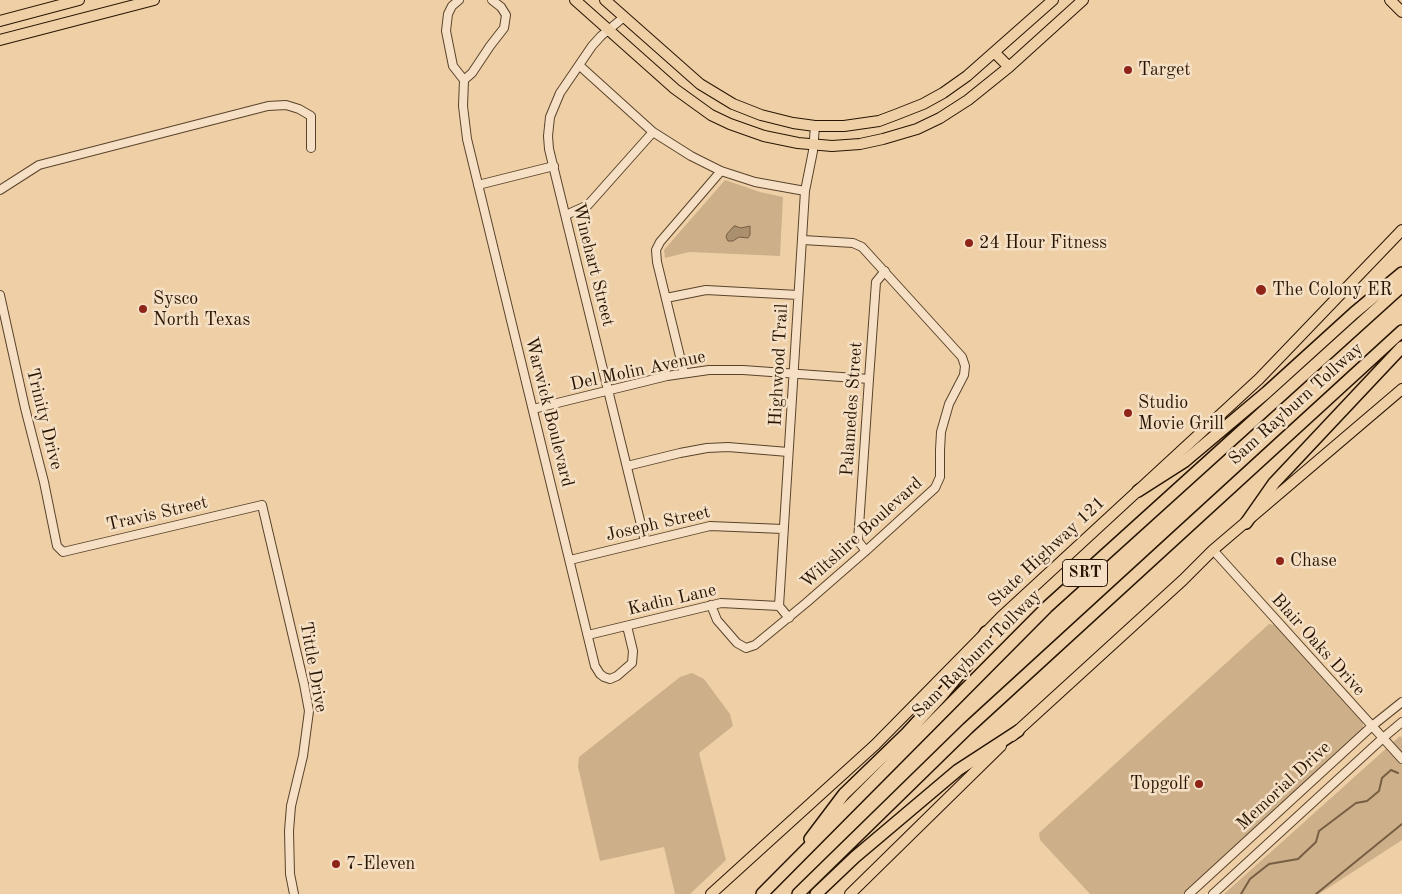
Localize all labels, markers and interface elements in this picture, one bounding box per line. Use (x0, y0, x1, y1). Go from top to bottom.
place label: Target (1138, 59, 1190, 81)
marker: Target (1122, 64, 1134, 76)
street label: Winehart Street (567, 201, 619, 329)
place label: 24 Hour Fitness (979, 232, 1107, 254)
marker: 24 Hour Fitness (963, 237, 975, 249)
place label: The Colony ER (1272, 279, 1392, 301)
marker: The Colony ER (1254, 283, 1268, 297)
place label: Sysco North Texas (153, 288, 250, 330)
marker: Sysco North Texas (137, 303, 149, 315)
street label: Highwood Trail (765, 303, 793, 427)
street label: Warwick Boulevard (520, 335, 578, 489)
street label: Sam Rayburn Tollway (1224, 338, 1368, 470)
street label: Palamedes Street (837, 341, 867, 477)
street label: Del Molin Avenue (568, 346, 708, 396)
street label: Trinity Drive (21, 366, 67, 472)
place label: Studio Movie Grill (1138, 392, 1224, 434)
marker: Studio Movie Grill (1122, 407, 1134, 419)
street label: Wiltshire Boulevard (797, 473, 927, 593)
street label: Travis Street (104, 492, 210, 536)
street label: State Highway 121 (984, 492, 1110, 612)
street label: Joseph Street (604, 501, 712, 547)
place label: Chase (1290, 550, 1337, 572)
marker: Chase (1274, 555, 1286, 567)
road number: SRT (1062, 560, 1108, 586)
street label: Kadin Lane (625, 579, 719, 621)
street label: Sam Rayburn Tollway (908, 585, 1046, 723)
street label: Blair Oaks Drive (1266, 589, 1370, 701)
street label: Tittle Drive (294, 620, 332, 714)
street label: Memorial Drive (1232, 737, 1336, 835)
place label: Topgolf (1130, 773, 1189, 795)
marker: Topgolf (1193, 778, 1205, 790)
place label: 7-Eleven (346, 853, 415, 875)
marker: 7-Eleven (330, 858, 342, 870)

